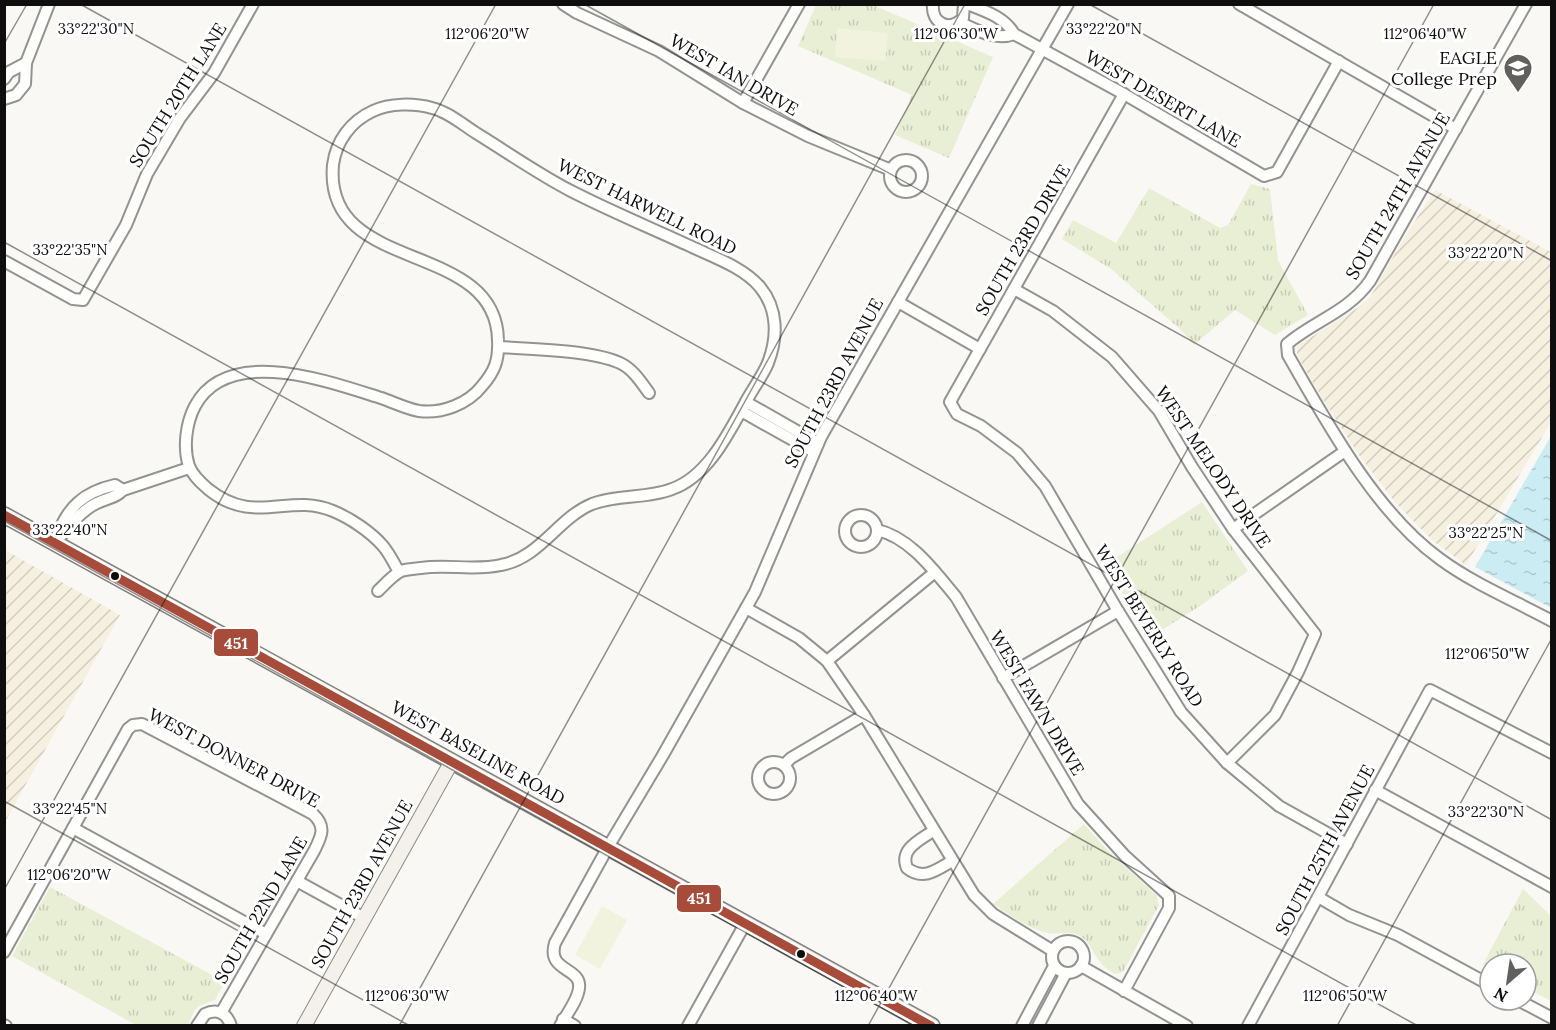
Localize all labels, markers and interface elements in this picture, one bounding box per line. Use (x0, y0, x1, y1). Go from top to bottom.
street label: SOUTH 20TH LANE (124, 18, 231, 171)
text: 33°22'30"N (58, 19, 134, 38)
text: 33°22'20"N (1066, 19, 1142, 38)
text: 112°06'20"W (445, 24, 530, 43)
text: 112°06'30"W (914, 24, 999, 43)
text: 112°06'40"W (1383, 24, 1468, 43)
street label: WEST IAN DRIVE (666, 28, 803, 121)
street label: WEST DESERT LANE (1081, 45, 1245, 152)
place label: EAGLE College Prep (1391, 46, 1497, 90)
school or university icon: EAGLE College Prep (1502, 52, 1534, 94)
street label: SOUTH 24TH AVENUE (1340, 108, 1455, 284)
street label: WEST HARWELL ROAD (554, 153, 741, 260)
street label: SOUTH 23RD DRIVE (970, 160, 1075, 319)
text: 33°22'35"N (32, 240, 108, 259)
text: 33°22'20"N (1448, 243, 1524, 262)
street label: SOUTH 23RD AVENUE (779, 294, 888, 472)
street label: WEST MELODY DRIVE (1151, 381, 1276, 552)
text: 33°22'40"N (32, 520, 108, 539)
text: 33°22'25"N (1449, 523, 1523, 542)
street label: WEST BEVERLY ROAD (1090, 540, 1209, 711)
unlabelled marker (109, 570, 121, 582)
street label: WEST FAWN DRIVE (985, 626, 1090, 779)
line badge: 451 (213, 628, 259, 657)
text: 451 (224, 633, 248, 653)
text: 112°06'50"W (1445, 644, 1530, 663)
street label: WEST BASELINE ROAD (387, 695, 569, 810)
street label: WEST DONNER DRIVE (144, 703, 324, 813)
street label: SOUTH 25TH AVENUE (1270, 760, 1379, 939)
street label: SOUTH 23RD AVENUE (306, 795, 417, 972)
text: 33°22'45"N (33, 799, 107, 818)
text: 33°22'30"N (1448, 802, 1524, 821)
street label: SOUTH 22ND LANE (209, 832, 312, 988)
text: 112°06'20"W (27, 865, 112, 884)
line badge: 451 (676, 884, 722, 913)
text: 451 (687, 888, 711, 908)
unlabelled marker (795, 948, 807, 960)
north arrow (1478, 952, 1538, 1012)
text: N (1490, 983, 1511, 1007)
text: 112°06'30"W (365, 986, 450, 1005)
text: 112°06'40"W (834, 986, 919, 1005)
text: 112°06'50"W (1303, 986, 1388, 1005)

